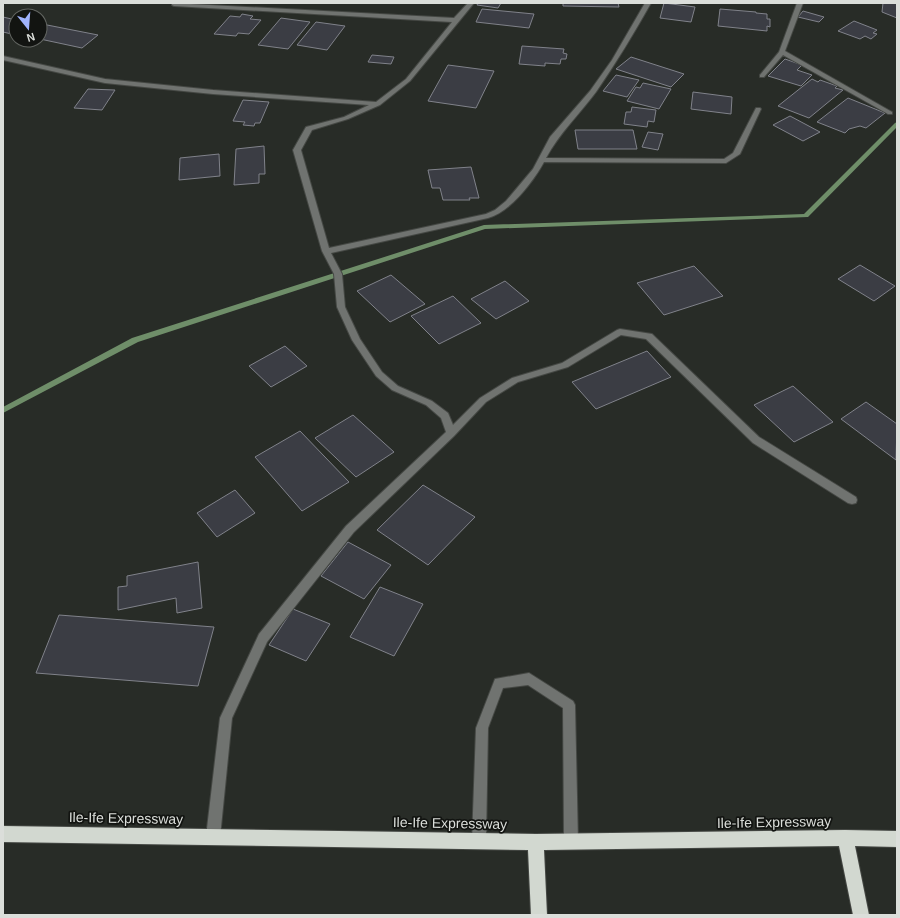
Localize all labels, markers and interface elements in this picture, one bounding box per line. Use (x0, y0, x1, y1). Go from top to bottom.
north arrow (8, 8, 48, 48)
text: N (25, 31, 36, 44)
street label: Ile-Ife Expressway (69, 809, 183, 827)
street label: Ile-Ife Expressway (717, 813, 831, 831)
street label: Ile-Ife Expressway (393, 814, 507, 832)

